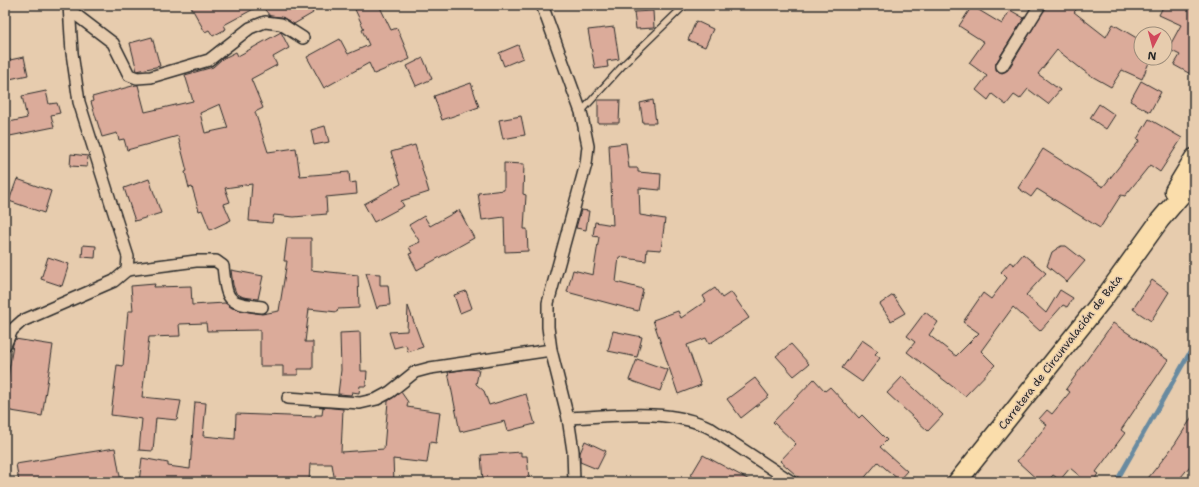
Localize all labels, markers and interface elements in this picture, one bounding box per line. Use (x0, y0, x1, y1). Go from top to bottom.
north arrow (1133, 26, 1173, 66)
text: N (1147, 48, 1157, 63)
street label: Carretera de Circunvalación de Bata (995, 272, 1126, 433)

